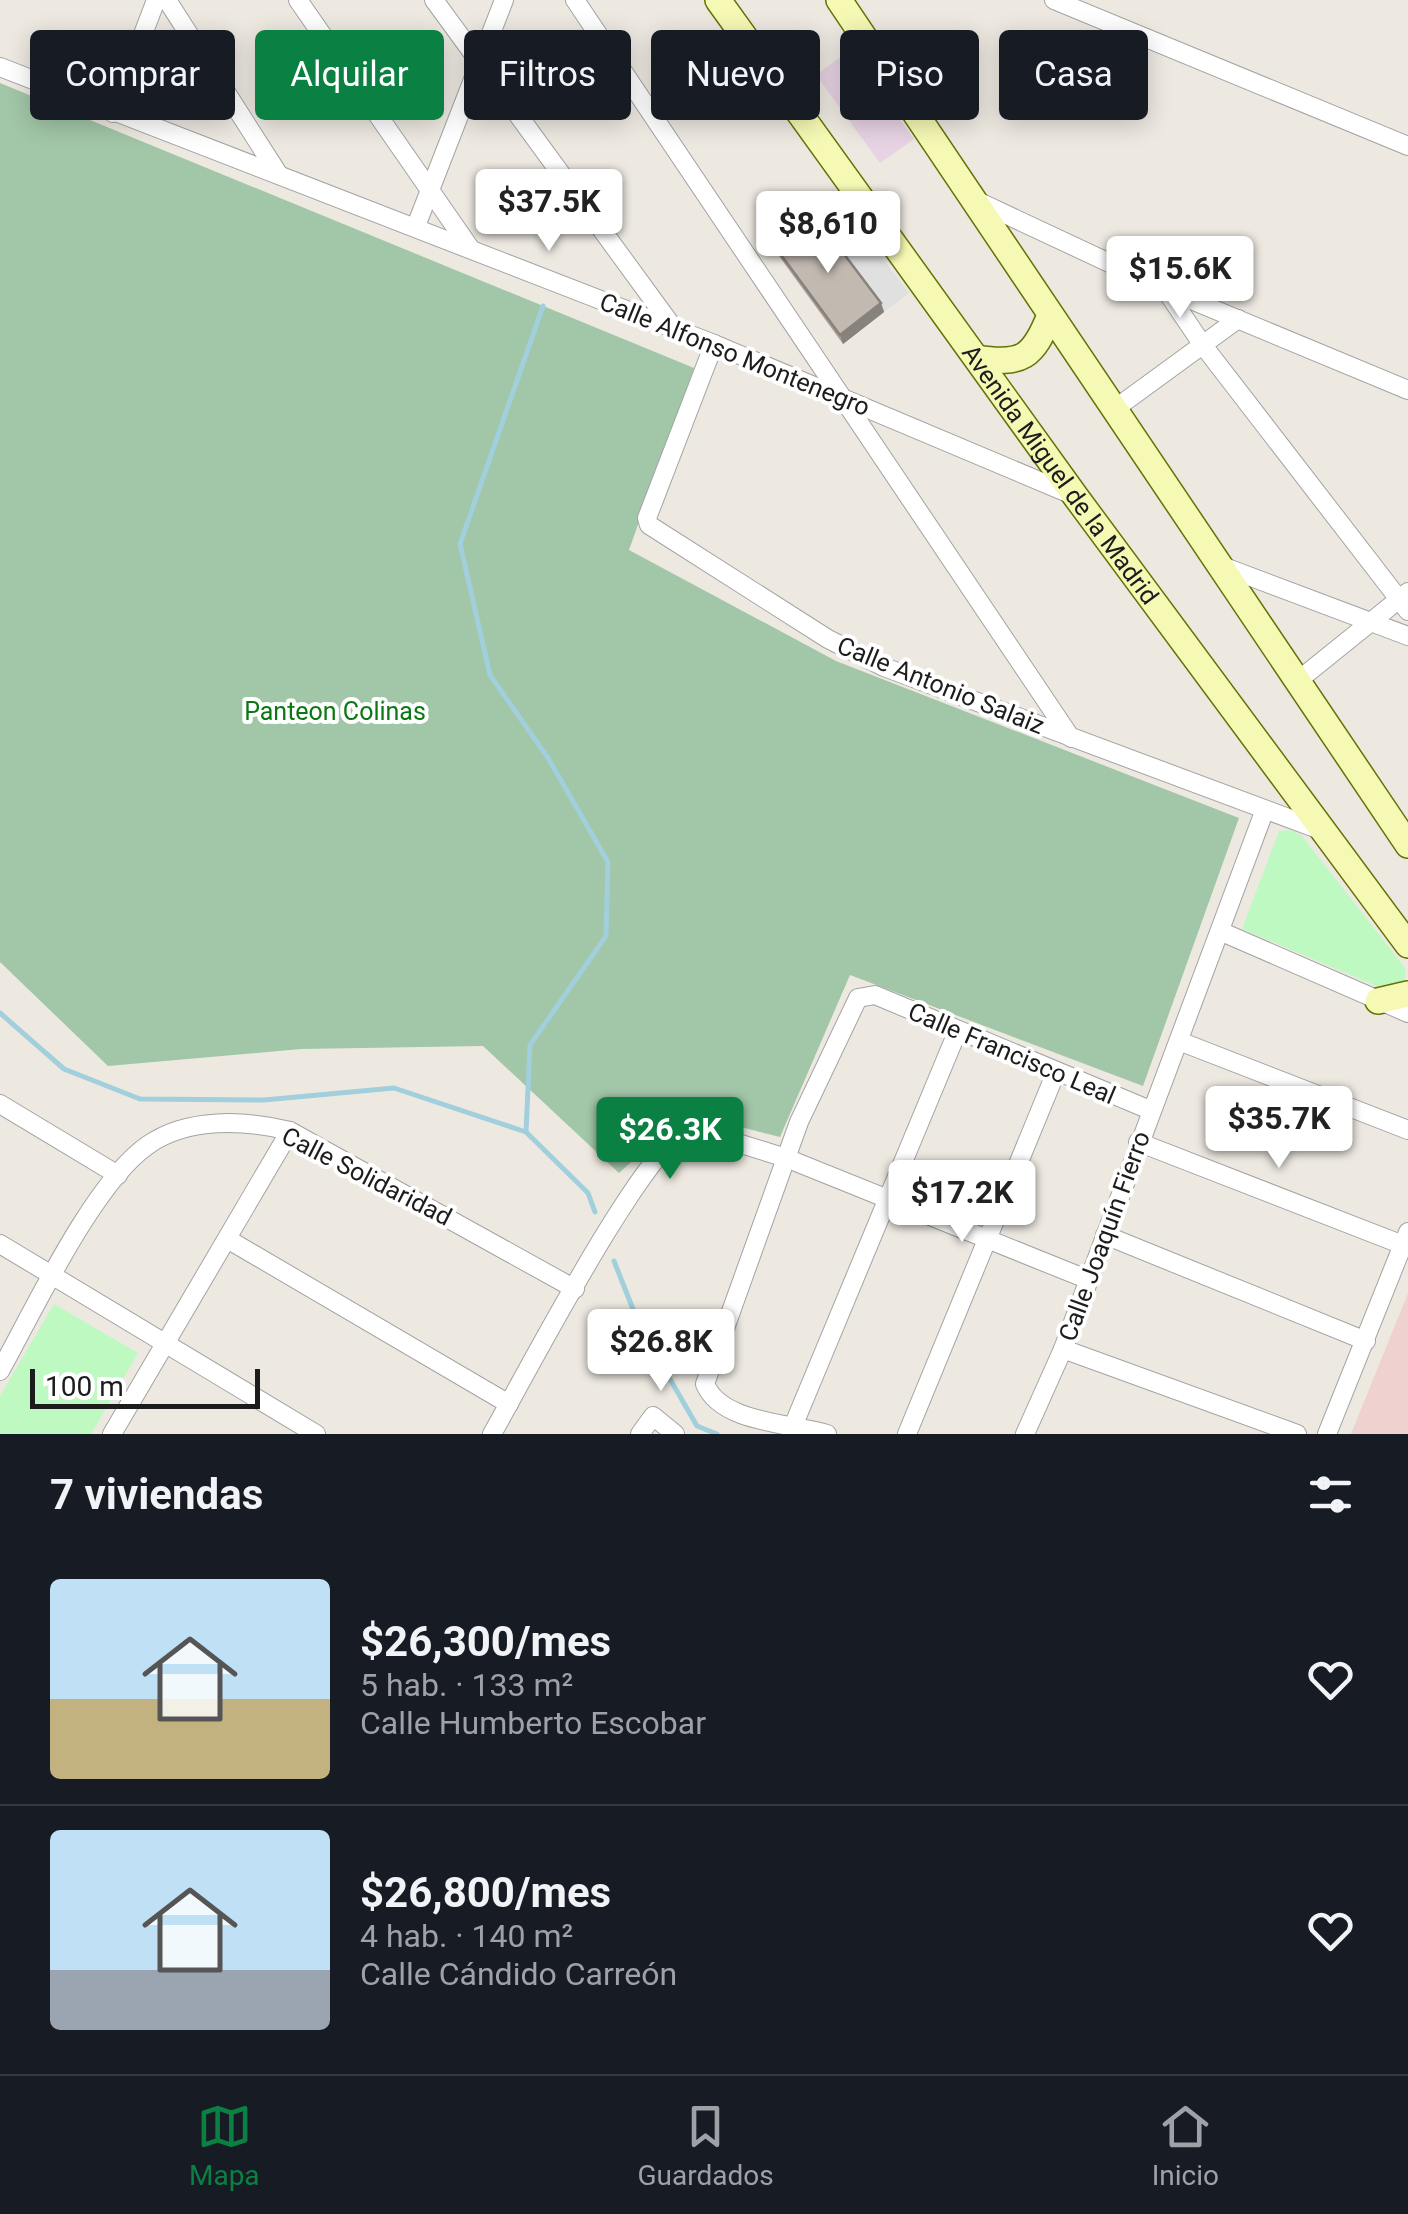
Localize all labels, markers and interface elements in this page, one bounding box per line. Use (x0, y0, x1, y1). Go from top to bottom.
chip: Comprar (30, 30, 235, 120)
chip: Alquilar (255, 30, 444, 120)
chip: Filtros (464, 30, 631, 120)
chip: Nuevo (651, 30, 820, 120)
chip: Piso (840, 30, 979, 120)
chip: Casa (999, 30, 1148, 120)
pin: $37.5K (468, 169, 630, 254)
text: $37.5K (497, 182, 601, 220)
pin: $8,610 (747, 191, 909, 276)
text: $8,610 (778, 204, 878, 242)
pin: $15.6K (1099, 236, 1261, 321)
text: $15.6K (1128, 249, 1232, 287)
street label: Calle Alfonso Montenegro (595, 287, 874, 422)
street label: Avenida Miguel de la Madrid (956, 339, 1164, 610)
street label: Calle Antonio Salaiz (833, 631, 1049, 740)
park label: Panteon Colinas (244, 697, 426, 726)
street label: Calle Francisco Leal (904, 997, 1120, 1110)
pin: $35.7K (1198, 1086, 1360, 1171)
pin: $26.3K (589, 1097, 751, 1182)
text: $35.7K (1227, 1099, 1331, 1137)
text: $26.3K (618, 1110, 722, 1148)
street label: Calle Solidaridad (277, 1121, 457, 1232)
street label: Calle Joaquín Fierro (1053, 1127, 1156, 1345)
pin: $17.2K (881, 1160, 1043, 1245)
text: $17.2K (910, 1173, 1014, 1211)
pin: $26.8K (580, 1309, 742, 1394)
text: $26.8K (609, 1322, 713, 1360)
scale bar (30, 1364, 260, 1408)
text: 100 m (45, 1370, 124, 1403)
icon: filters (1303, 1467, 1358, 1522)
text: 7 viviendas (50, 1470, 263, 1519)
text: $26,300/mes (360, 1617, 611, 1666)
icon: home (130, 1619, 250, 1739)
icon: heart (1303, 1652, 1358, 1707)
text: 5 hab. · 133 m² (360, 1666, 573, 1704)
text: Calle Humberto Escobar (360, 1704, 706, 1742)
text: $26,800/mes (360, 1868, 611, 1917)
icon: home (130, 1870, 250, 1990)
icon: heart (1303, 1903, 1358, 1958)
text: 4 hab. · 140 m² (360, 1917, 573, 1955)
text: Calle Cándido Carreón (360, 1955, 677, 1993)
tab: Mapa (189, 2099, 260, 2192)
tab: Guardados (638, 2099, 774, 2192)
tab: Inicio (1152, 2099, 1219, 2192)

